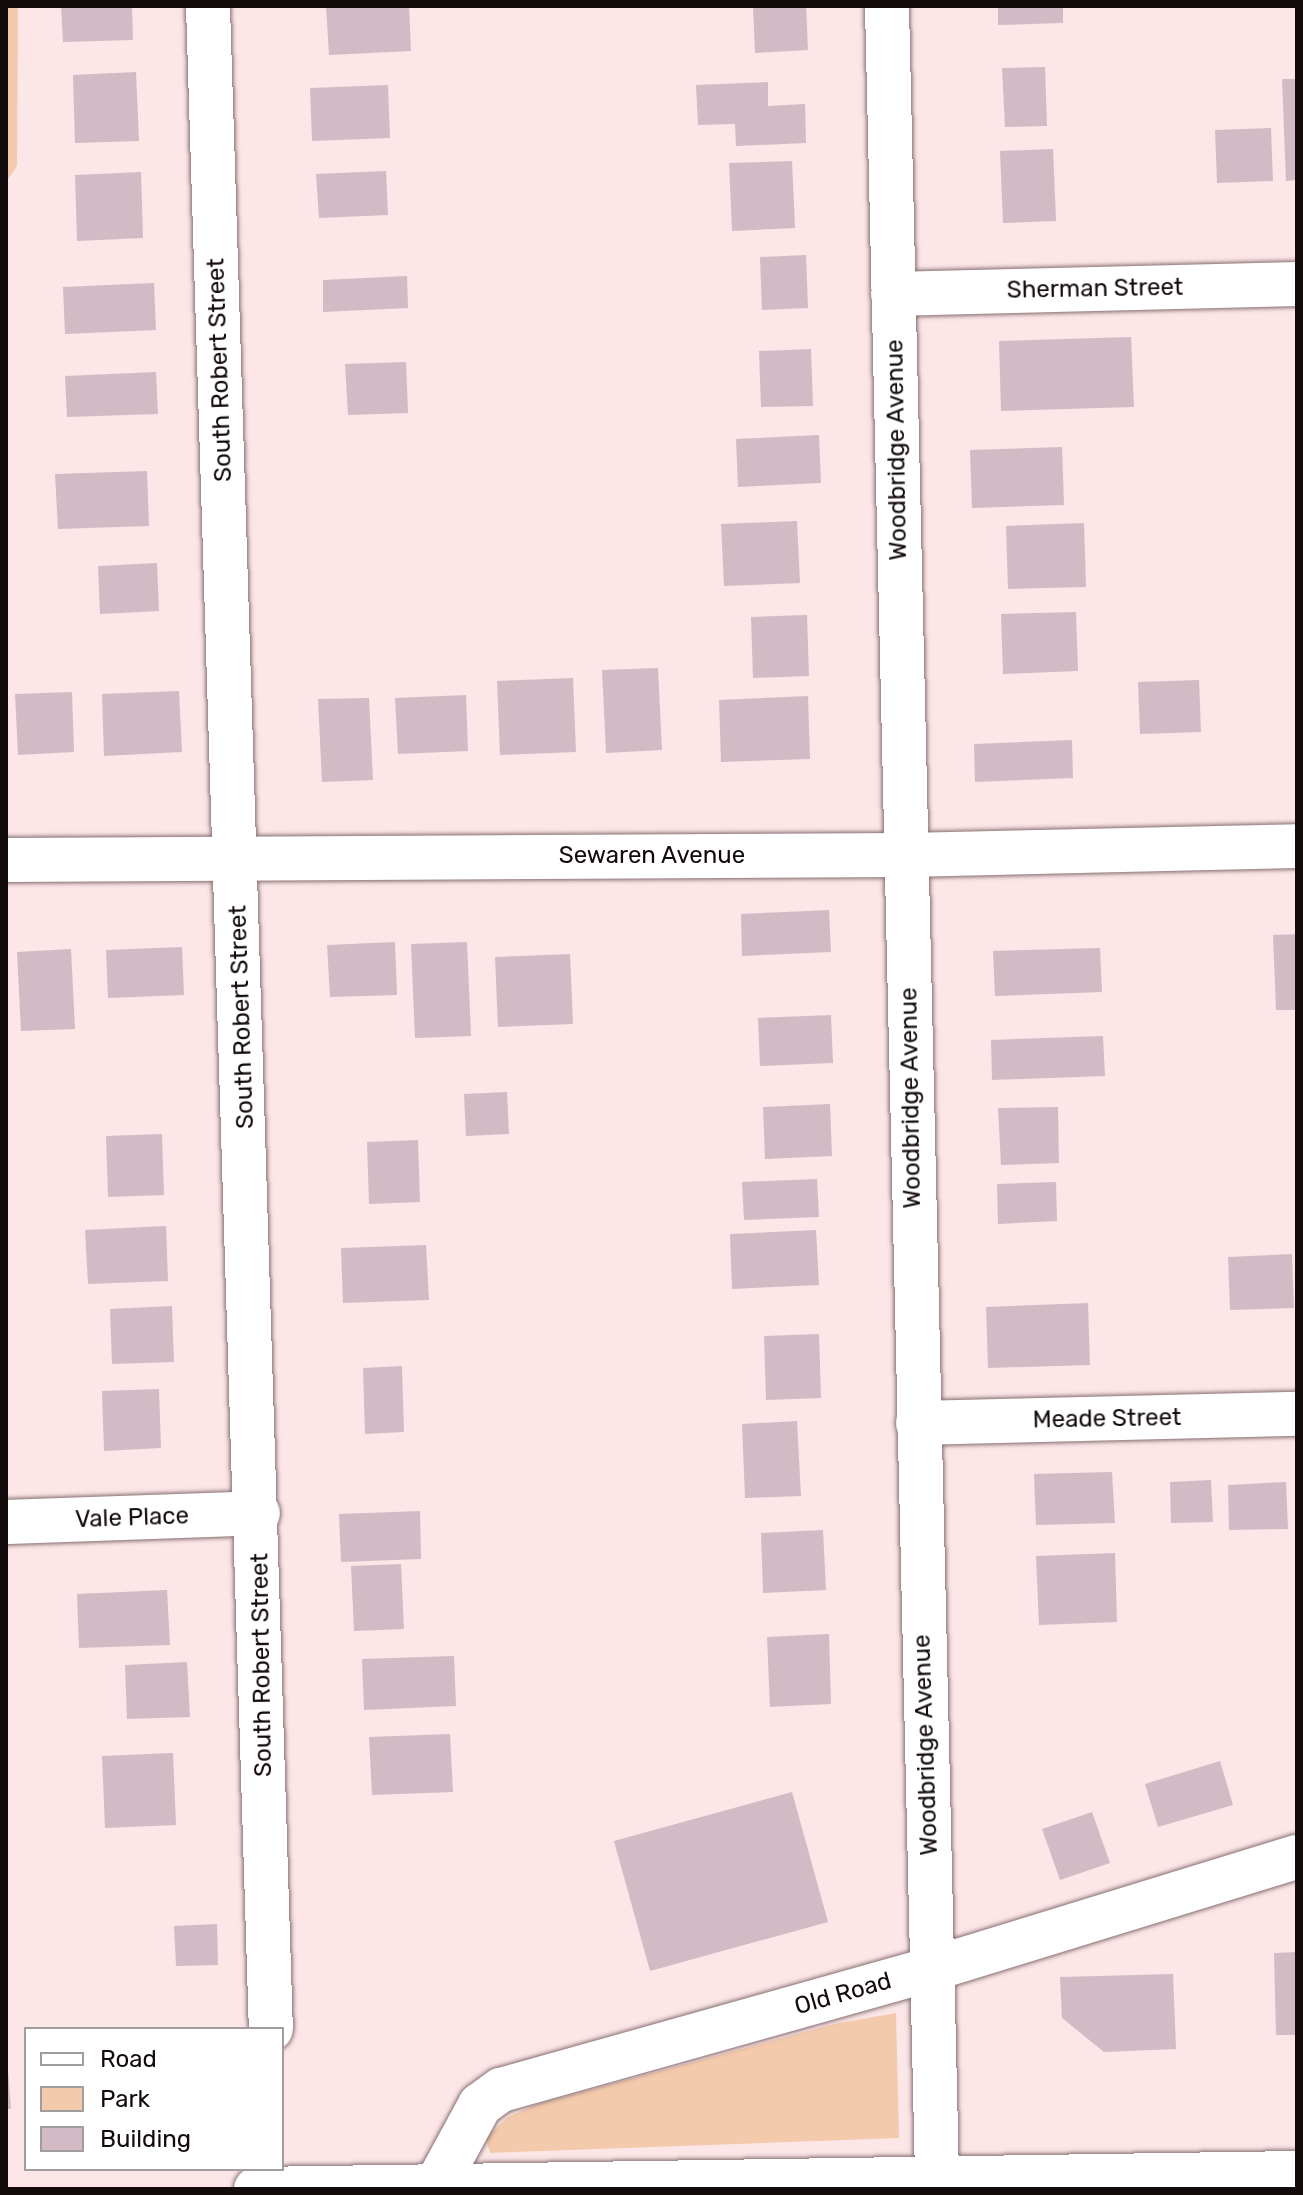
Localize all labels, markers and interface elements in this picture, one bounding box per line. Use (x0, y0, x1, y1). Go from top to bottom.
street label: South Robert Street (202, 258, 238, 482)
street label: Sherman Street (1007, 273, 1183, 305)
street label: Woodbridge Avenue (881, 339, 913, 561)
street label: Sewaren Avenue (559, 842, 745, 870)
street label: South Robert Street (224, 905, 260, 1129)
street label: Woodbridge Avenue (895, 987, 927, 1209)
street label: Meade Street (1032, 1403, 1182, 1435)
street label: Vale Place (75, 1502, 189, 1534)
street label: South Robert Street (246, 1553, 278, 1777)
street label: Woodbridge Avenue (908, 1634, 944, 1856)
street label: Old Road (791, 1966, 895, 2022)
legend (24, 2027, 284, 2171)
text: Road (100, 2045, 157, 2073)
text: Park (100, 2085, 150, 2113)
text: Building (100, 2125, 191, 2153)

